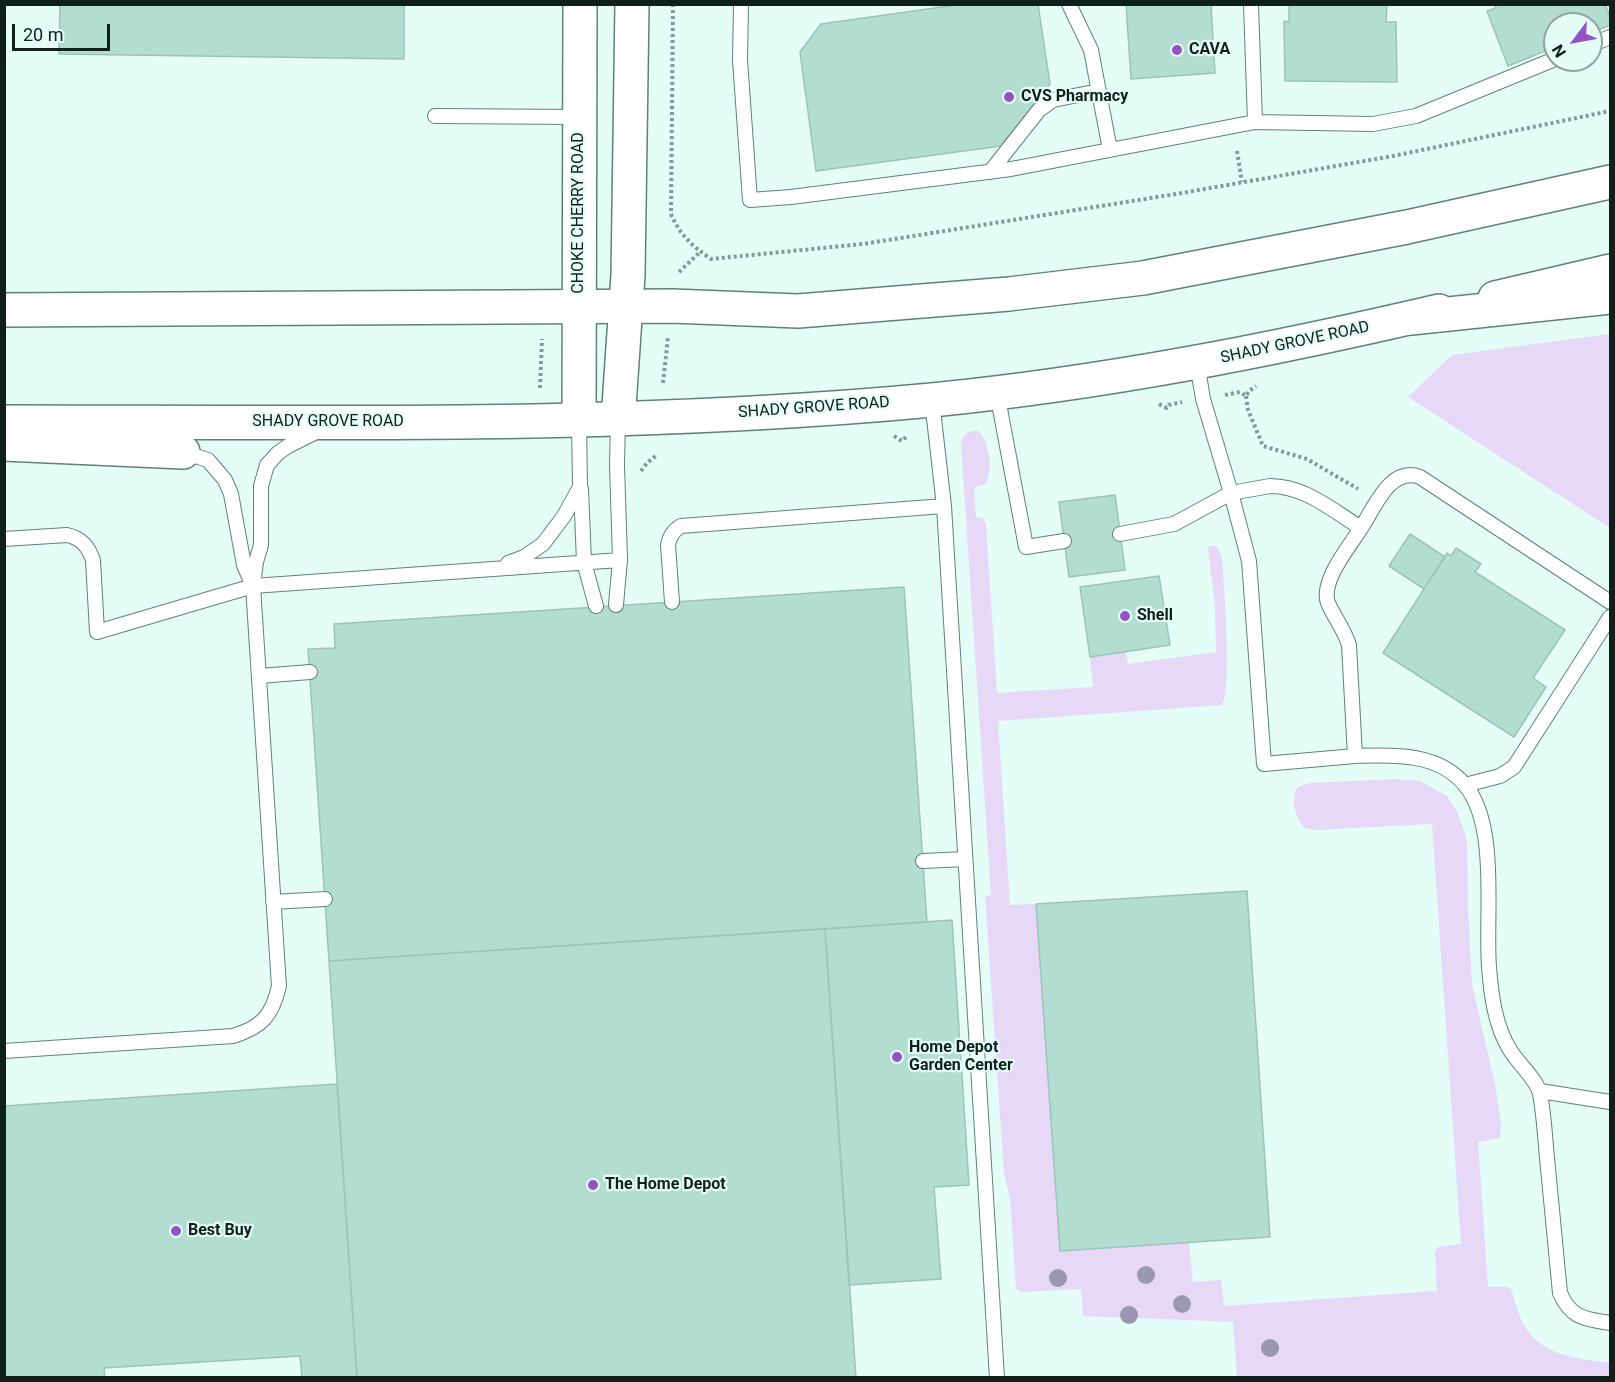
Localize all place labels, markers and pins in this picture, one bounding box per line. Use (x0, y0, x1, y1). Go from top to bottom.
place label: CAVA (1189, 40, 1230, 60)
marker: CAVA (1170, 43, 1184, 57)
place label: CVS Pharmacy (1021, 87, 1128, 107)
marker: CVS Pharmacy (1002, 90, 1016, 104)
place label: Shell (1137, 606, 1173, 626)
marker: Shell (1118, 609, 1132, 623)
place label: Home Depot Garden Center (909, 1038, 1013, 1076)
marker: Home Depot Garden Center (890, 1050, 904, 1064)
place label: The Home Depot (605, 1175, 726, 1195)
marker: The Home Depot (586, 1178, 600, 1192)
place label: Best Buy (188, 1221, 252, 1241)
marker: Best Buy (169, 1224, 183, 1238)

